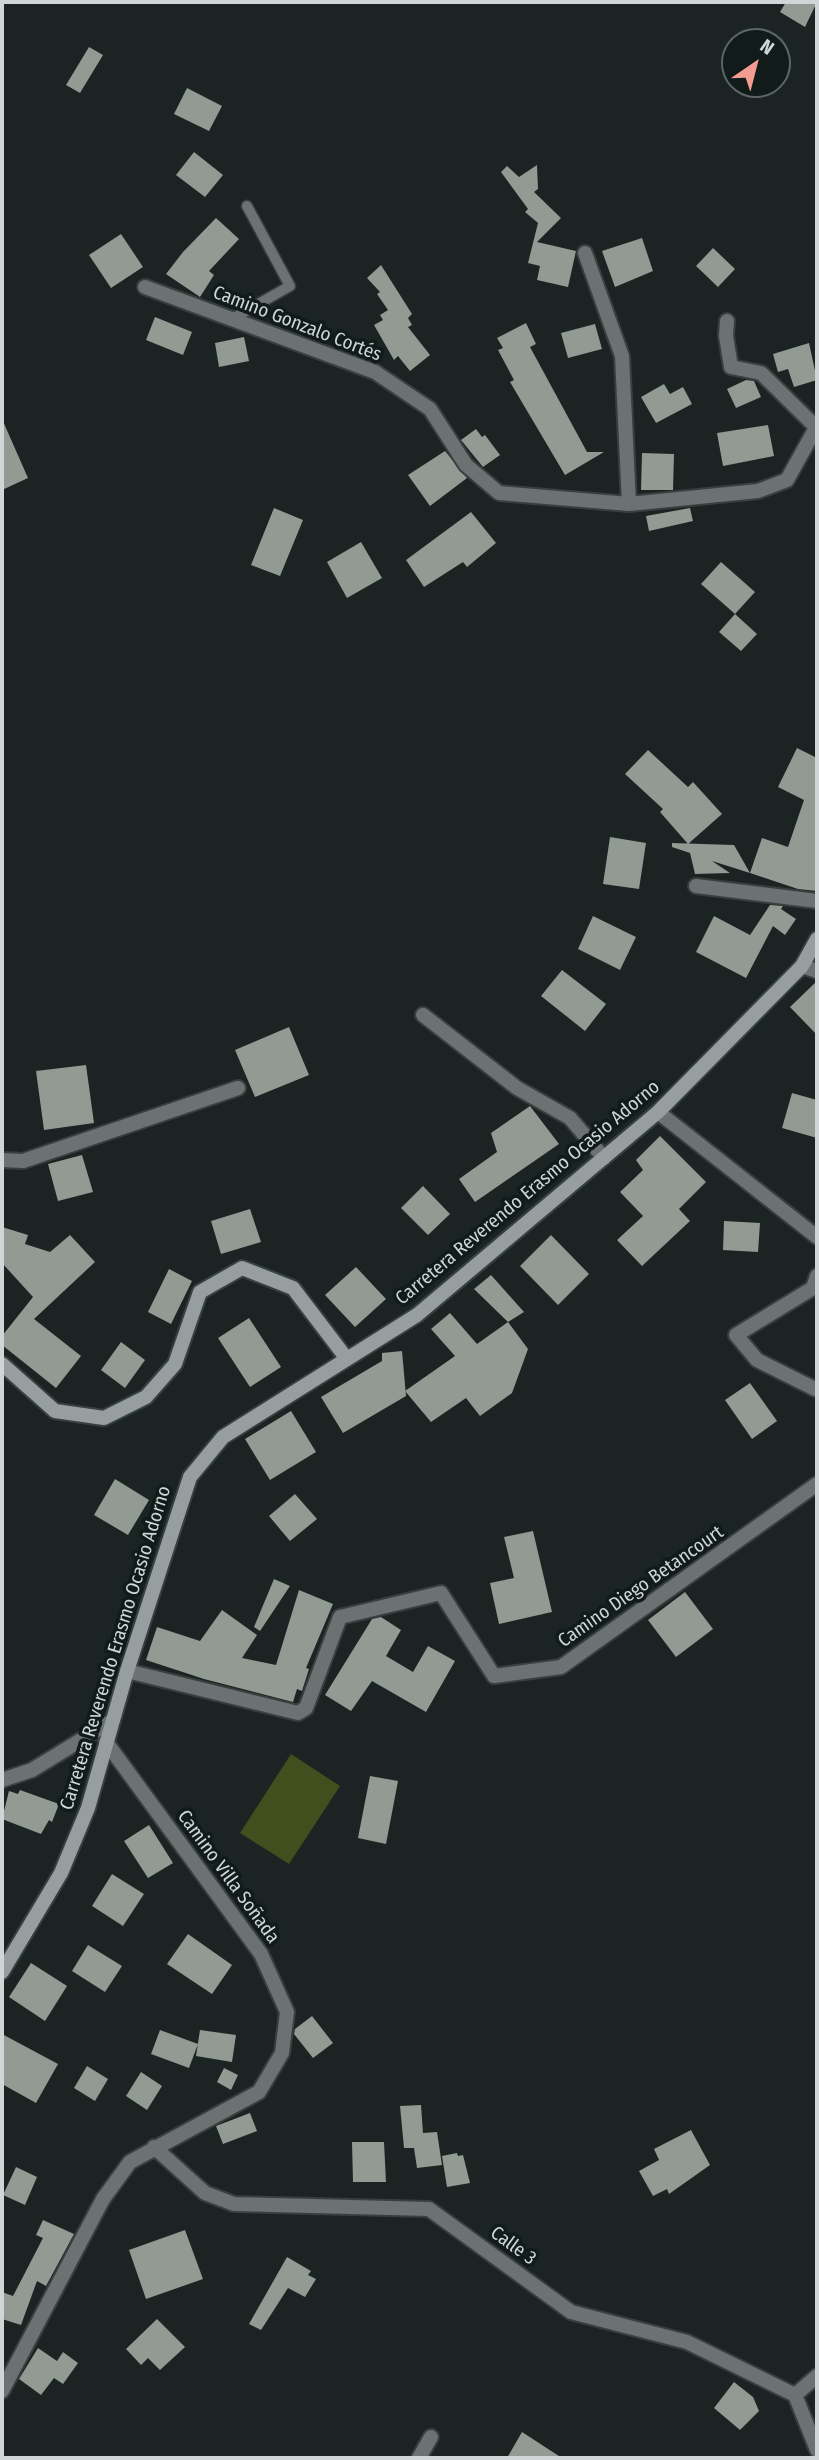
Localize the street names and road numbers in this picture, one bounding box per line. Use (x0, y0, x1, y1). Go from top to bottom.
street label: Camino Gonzalo Cortés (210, 281, 384, 367)
street label: Carretera Reverendo Erasmo Ocasio Adorno (391, 1076, 665, 1310)
street label: Carretera Reverendo Erasmo Ocasio Adorno (56, 1483, 176, 1813)
street label: Camino Diego Betancourt (554, 1521, 728, 1653)
street label: Camino Villa Soñada (172, 1806, 284, 1948)
street label: Calle 3 (486, 2222, 540, 2270)

